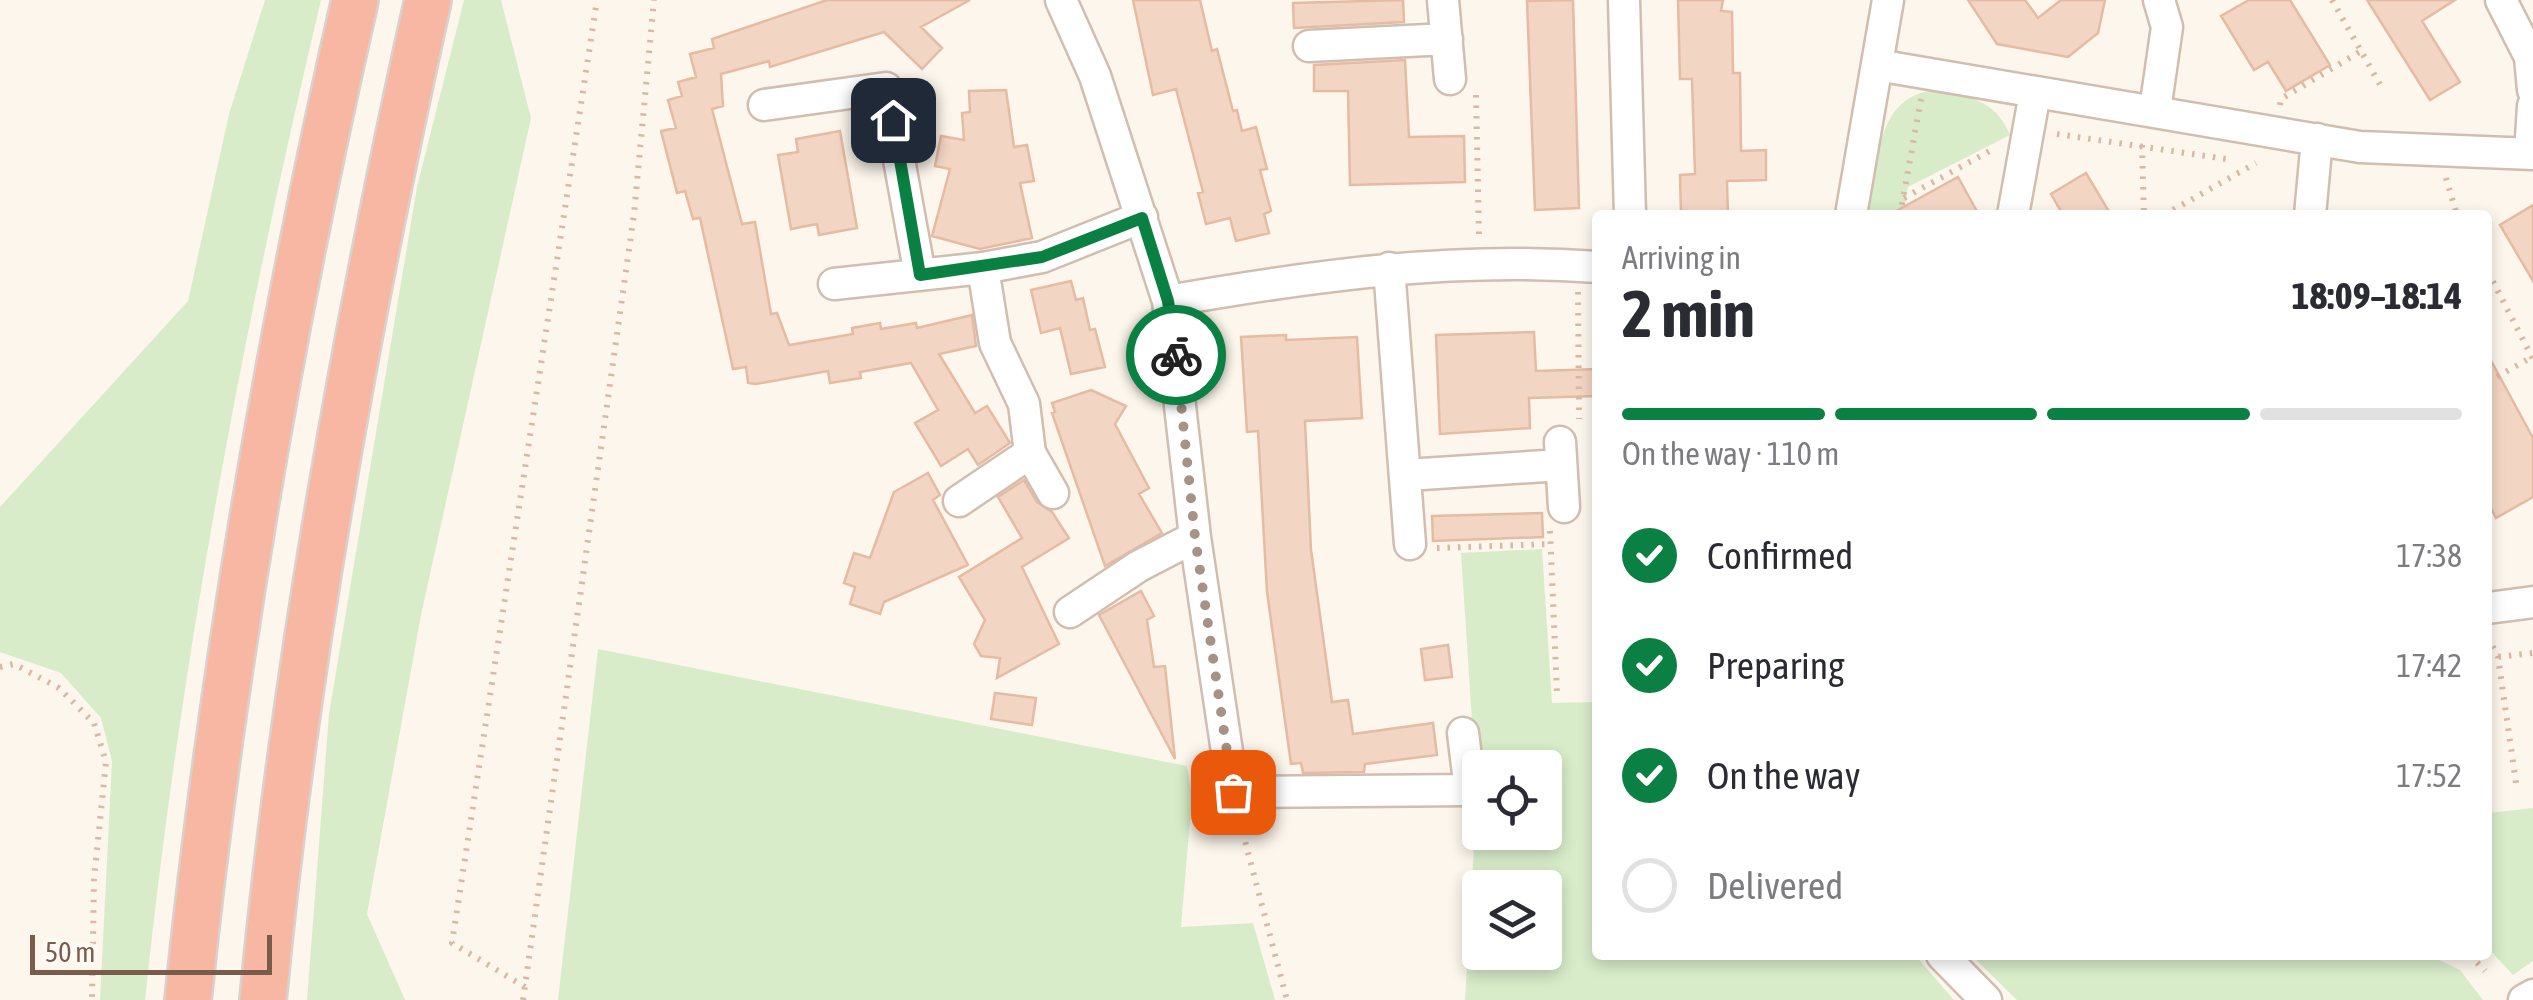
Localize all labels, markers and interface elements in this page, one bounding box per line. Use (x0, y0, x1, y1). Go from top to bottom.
pin (851, 78, 936, 163)
icon: home (866, 93, 921, 148)
text: Arriving in (1622, 239, 1741, 276)
text: 18:09–18:14 (2292, 274, 2462, 317)
text: 2 min (1622, 276, 1755, 351)
courier (1126, 305, 1226, 405)
icon: bike (1149, 328, 1204, 383)
text: On the way · 110 m (1622, 435, 1839, 472)
icon: check (1622, 528, 1677, 583)
text: Confirmed (1707, 534, 1853, 577)
text: 17:38 (2396, 537, 2462, 574)
icon: check (1622, 638, 1677, 693)
text: Preparing (1707, 644, 1845, 687)
text: 17:42 (2396, 647, 2462, 684)
icon: check (1622, 748, 1677, 803)
pin (1191, 750, 1276, 835)
map controls (1462, 750, 1562, 970)
button: locate (1462, 750, 1562, 850)
text: On the way (1707, 754, 1860, 797)
text: 17:52 (2396, 757, 2462, 794)
icon: bag (1206, 765, 1261, 820)
text: Delivered (1707, 864, 1843, 907)
button: layers (1462, 870, 1562, 970)
scale bar (30, 930, 272, 974)
text: 50 m (45, 936, 95, 968)

